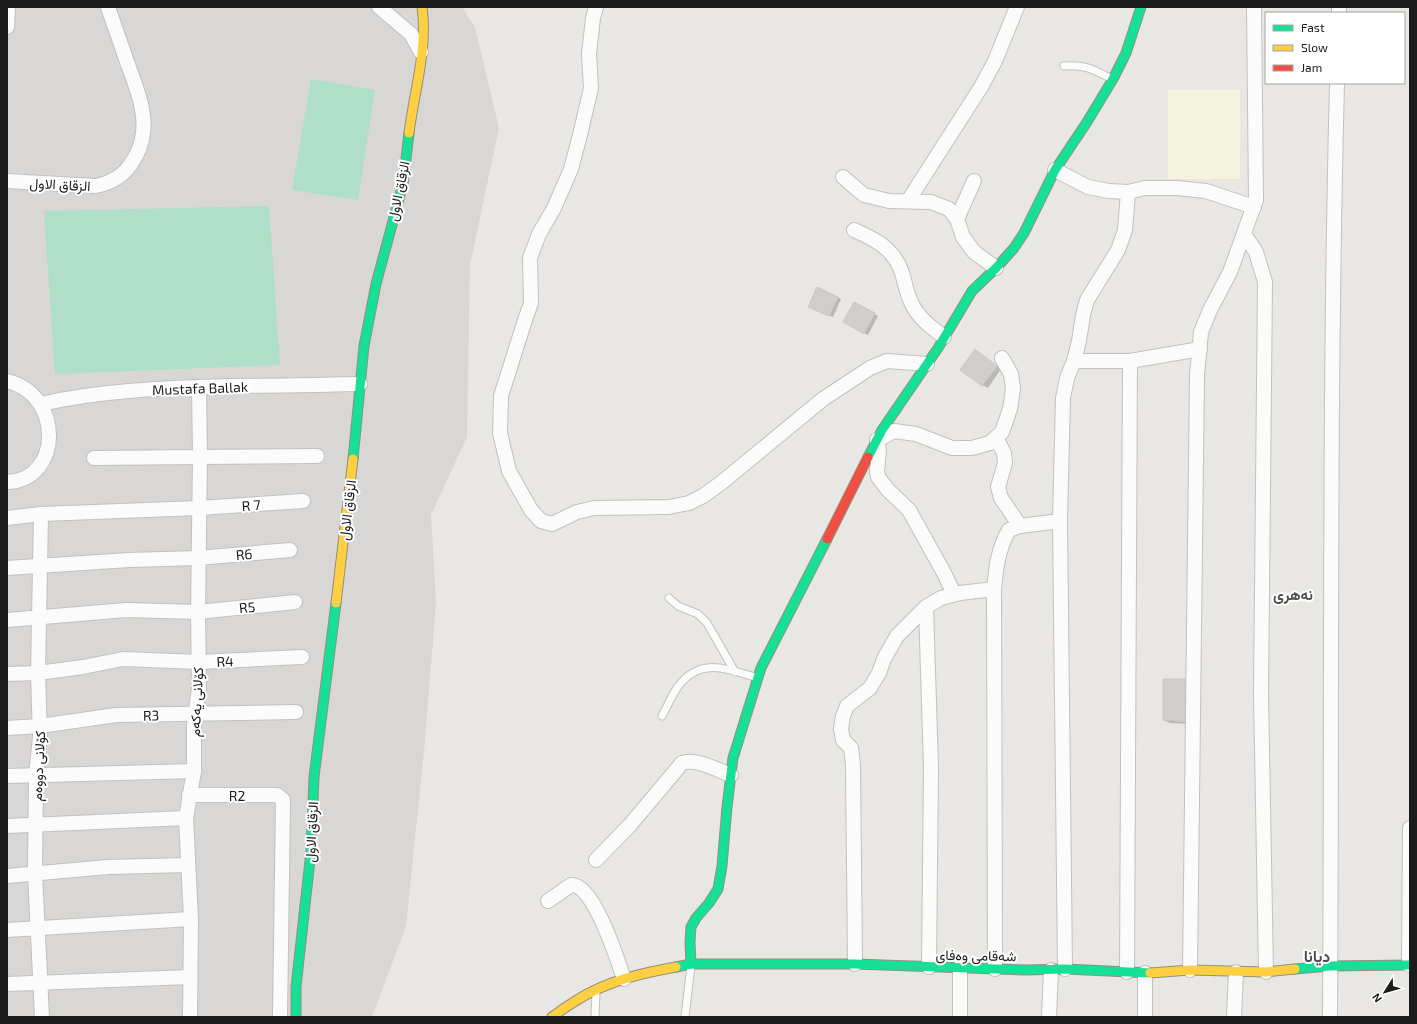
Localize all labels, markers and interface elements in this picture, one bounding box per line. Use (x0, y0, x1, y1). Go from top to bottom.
legend (1265, 12, 1405, 84)
text: Fast (1301, 20, 1325, 34)
text: Slow (1301, 40, 1328, 54)
text: Jam (1301, 60, 1322, 74)
street label: الزقاق الاول (383, 159, 415, 223)
street label: الزقاق الاول (29, 174, 91, 196)
street label: Mustafa Ballak (152, 378, 248, 398)
street label: الزقاق الاول (335, 479, 361, 542)
street label: R 7 (241, 496, 261, 514)
street label: R6 (235, 545, 253, 563)
district label: نەھری (1273, 585, 1313, 604)
street label: R5 (238, 598, 256, 616)
street label: R4 (216, 652, 234, 670)
street label: کۆلانی یەکەم (186, 667, 207, 737)
street label: R3 (143, 706, 159, 724)
street label: کۆلانی دووەم (28, 730, 49, 802)
street label: R2 (229, 787, 245, 804)
street label: الزقاق الاول (301, 801, 323, 863)
street label: شەقامی وەفای (935, 946, 1017, 965)
district label: دیانا (1304, 946, 1330, 966)
north arrow (1365, 972, 1405, 1012)
text: N (1369, 991, 1384, 1005)

